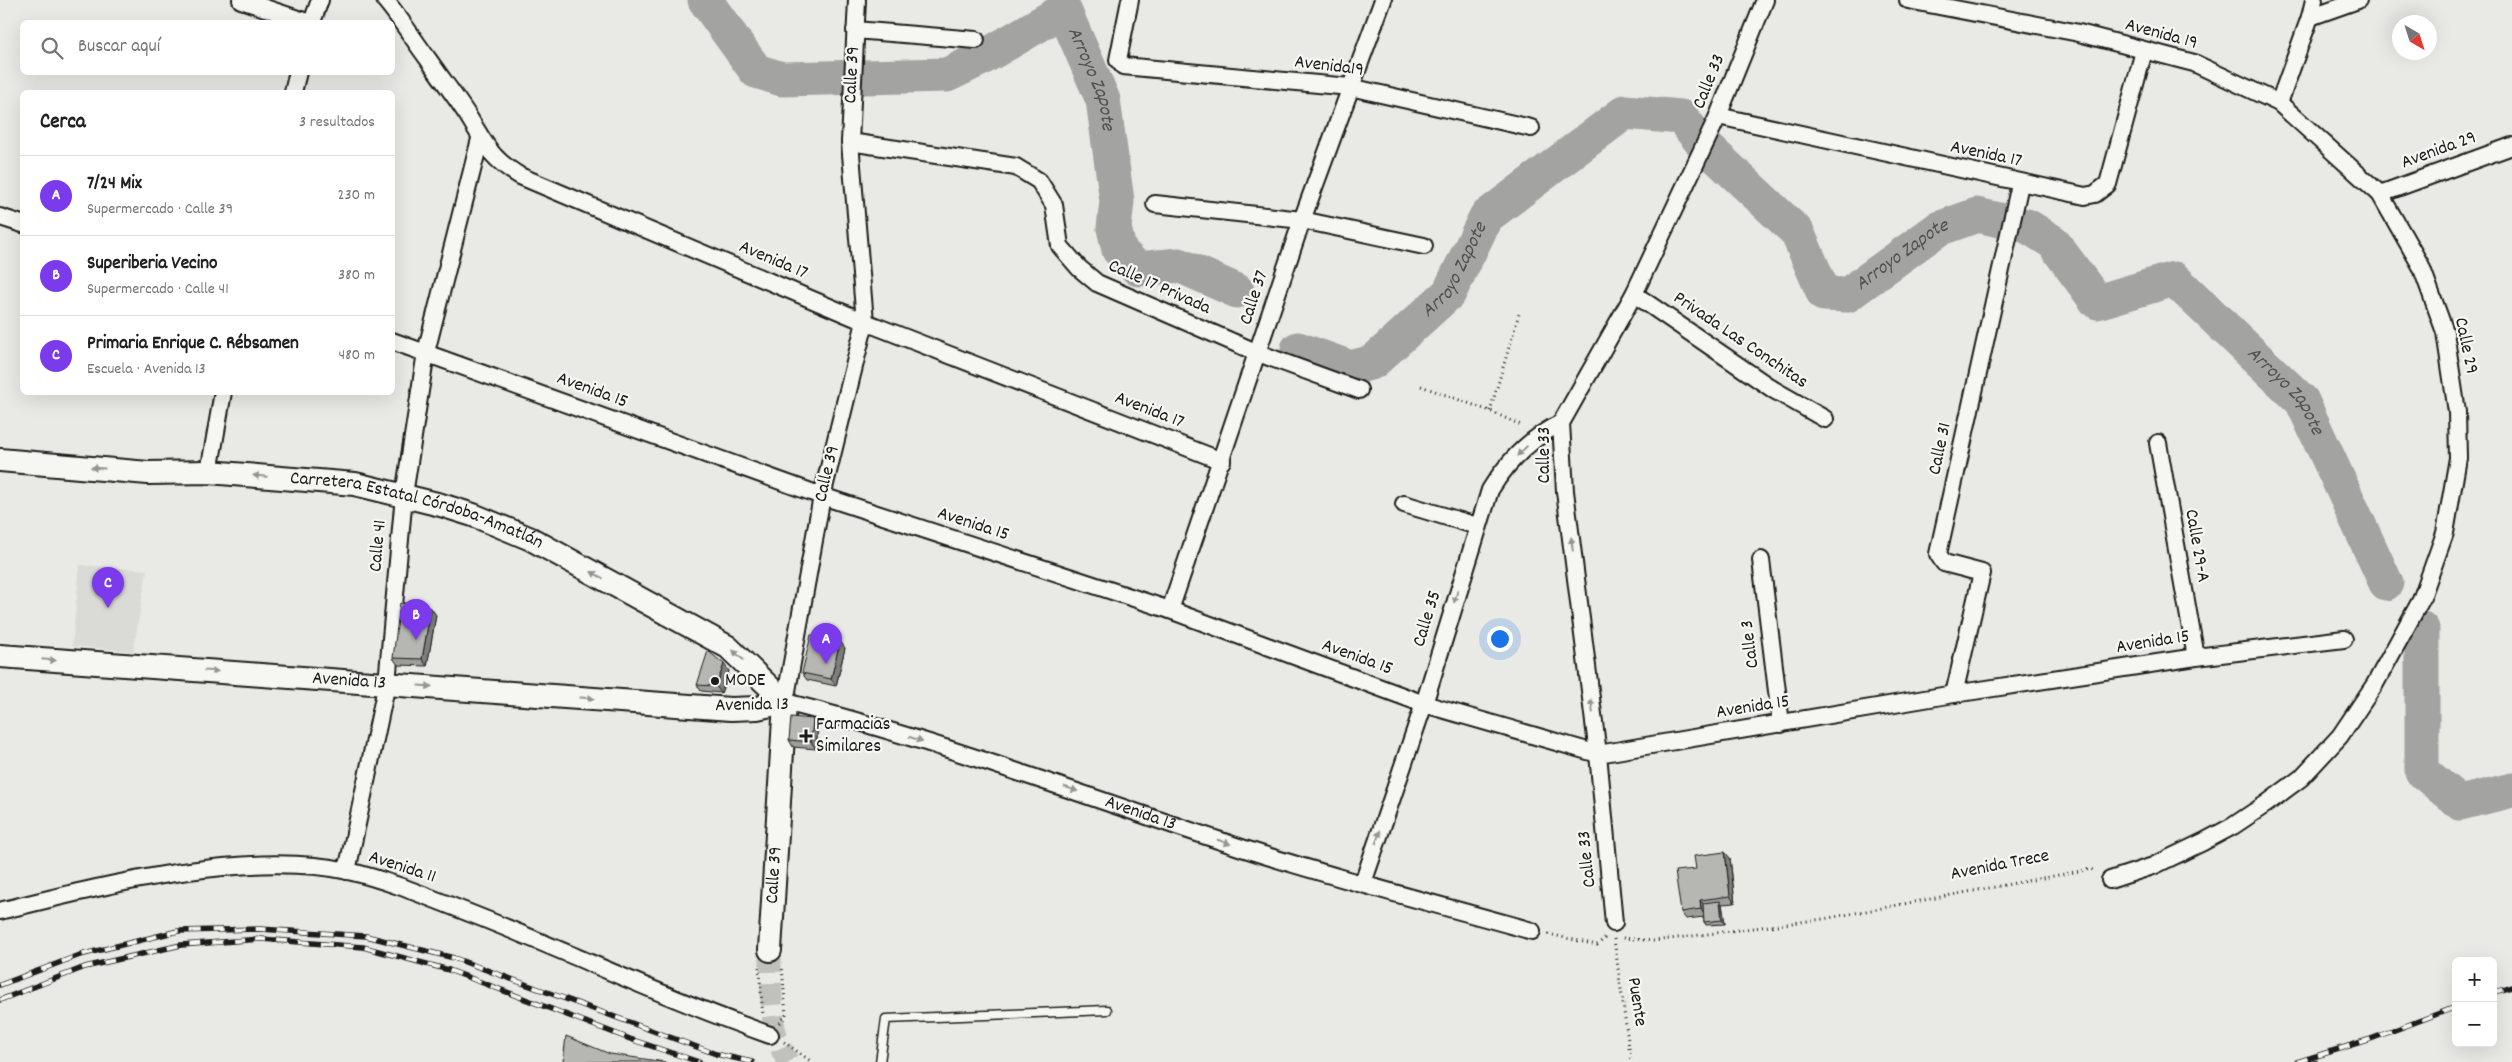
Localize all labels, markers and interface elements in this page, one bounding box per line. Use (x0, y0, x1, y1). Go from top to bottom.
street label: Avenida 19 (2122, 12, 2200, 58)
north arrow (2392, 15, 2437, 60)
search box (20, 20, 395, 75)
water label: Arroyo Zapote (1059, 23, 1121, 134)
icon: search (38, 34, 66, 62)
text: Buscar aquí (78, 34, 160, 61)
street label: Calle 39 (838, 46, 868, 104)
street label: Avenida19 (1293, 49, 1365, 85)
street label: Calle 33 (1687, 51, 1733, 113)
text: Cerca (40, 108, 86, 138)
text: 3 resultados (299, 111, 375, 134)
street label: Avenida 29 (2398, 125, 2480, 177)
street label: Avenida 17 (1948, 134, 2024, 176)
text: 7/24 Mix (87, 171, 142, 198)
text: A (52, 184, 60, 207)
text: 230 m (338, 184, 375, 207)
text: Supermercado · Calle 39 (87, 198, 233, 221)
water label: Arroyo Zapote (1850, 212, 1953, 298)
water label: Arroyo Zapote (1416, 217, 1496, 325)
street label: Avenida 17 (734, 234, 812, 288)
text: Superiberia Vecino (87, 251, 217, 278)
street label: Calle 17 Privada (1103, 253, 1216, 323)
text: B (52, 264, 60, 287)
text: 380 m (338, 264, 375, 287)
street label: Calle 37 (1234, 267, 1276, 329)
text: Supermercado · Calle 41 (87, 278, 229, 301)
street label: Privada Las Conchitas (1667, 286, 1813, 396)
street label: Calle 29 (2446, 315, 2484, 377)
text: Primaria Enrique C. Rébsamen (87, 331, 299, 358)
water label: Arroyo Zapote (2240, 341, 2330, 441)
text: C (52, 344, 60, 367)
text: 480 m (339, 344, 375, 367)
text: Escuela · Avenida 13 (87, 358, 206, 381)
street label: Avenida 15 (553, 366, 631, 416)
street label: Avenida 17 (1110, 385, 1188, 437)
street label: Calle 31 (1922, 420, 1960, 478)
street label: Calle 33 (1532, 427, 1559, 483)
street label: Calle 39 (808, 443, 848, 505)
one-way arrow (1516, 445, 1528, 457)
one-way arrow (90, 464, 106, 472)
street label: Carretera Estatal Córdoba-Amatlán (289, 465, 548, 557)
one-way arrow (252, 472, 268, 480)
street label: Avenida 15 (934, 501, 1012, 549)
street label: Calle 29-A (2176, 507, 2216, 585)
street label: Calle 41 (363, 519, 395, 573)
one-way arrow (1568, 536, 1576, 552)
pin: C (92, 567, 124, 608)
one-way arrow (589, 571, 604, 579)
street label: Calle 35 (1407, 588, 1449, 650)
one-way arrow (1452, 589, 1460, 604)
pin: B (400, 599, 432, 640)
street label: Calle 3 (1735, 618, 1767, 670)
pin: A (810, 623, 842, 664)
street label: Avenida 15 (2114, 624, 2192, 662)
your location (1487, 626, 1513, 652)
street label: Avenida 15 (1318, 633, 1396, 683)
one-way arrow (731, 650, 744, 661)
one-way arrow (41, 656, 57, 664)
street label: Avenida 13 (311, 665, 387, 697)
one-way arrow (203, 668, 219, 676)
place label: MODE (725, 668, 766, 695)
marker: MODE (709, 675, 721, 687)
one-way arrow (417, 682, 433, 690)
street label: Avenida 15 (1714, 689, 1792, 727)
street label: Avenida 13 (715, 692, 789, 720)
one-way arrow (580, 694, 596, 702)
one-way arrow (1588, 697, 1596, 713)
place label: Farmacias Similares (816, 712, 890, 761)
marker: Farmacias Similares (800, 730, 812, 742)
one-way arrow (909, 735, 924, 743)
one-way arrow (1063, 786, 1078, 793)
street label: Avenida 13 (1101, 789, 1180, 839)
one-way arrow (1375, 829, 1383, 844)
street label: Calle 33 (1572, 829, 1604, 889)
one-way arrow (1217, 838, 1232, 846)
street label: Avenida Trece (1948, 843, 2052, 889)
street label: Avenida 11 (365, 844, 439, 892)
street label: Calle 39 (759, 846, 790, 905)
map controls (2452, 957, 2497, 1047)
button: + (2452, 957, 2497, 1002)
street label: Puente (1619, 976, 1653, 1028)
button: − (2452, 1002, 2497, 1047)

